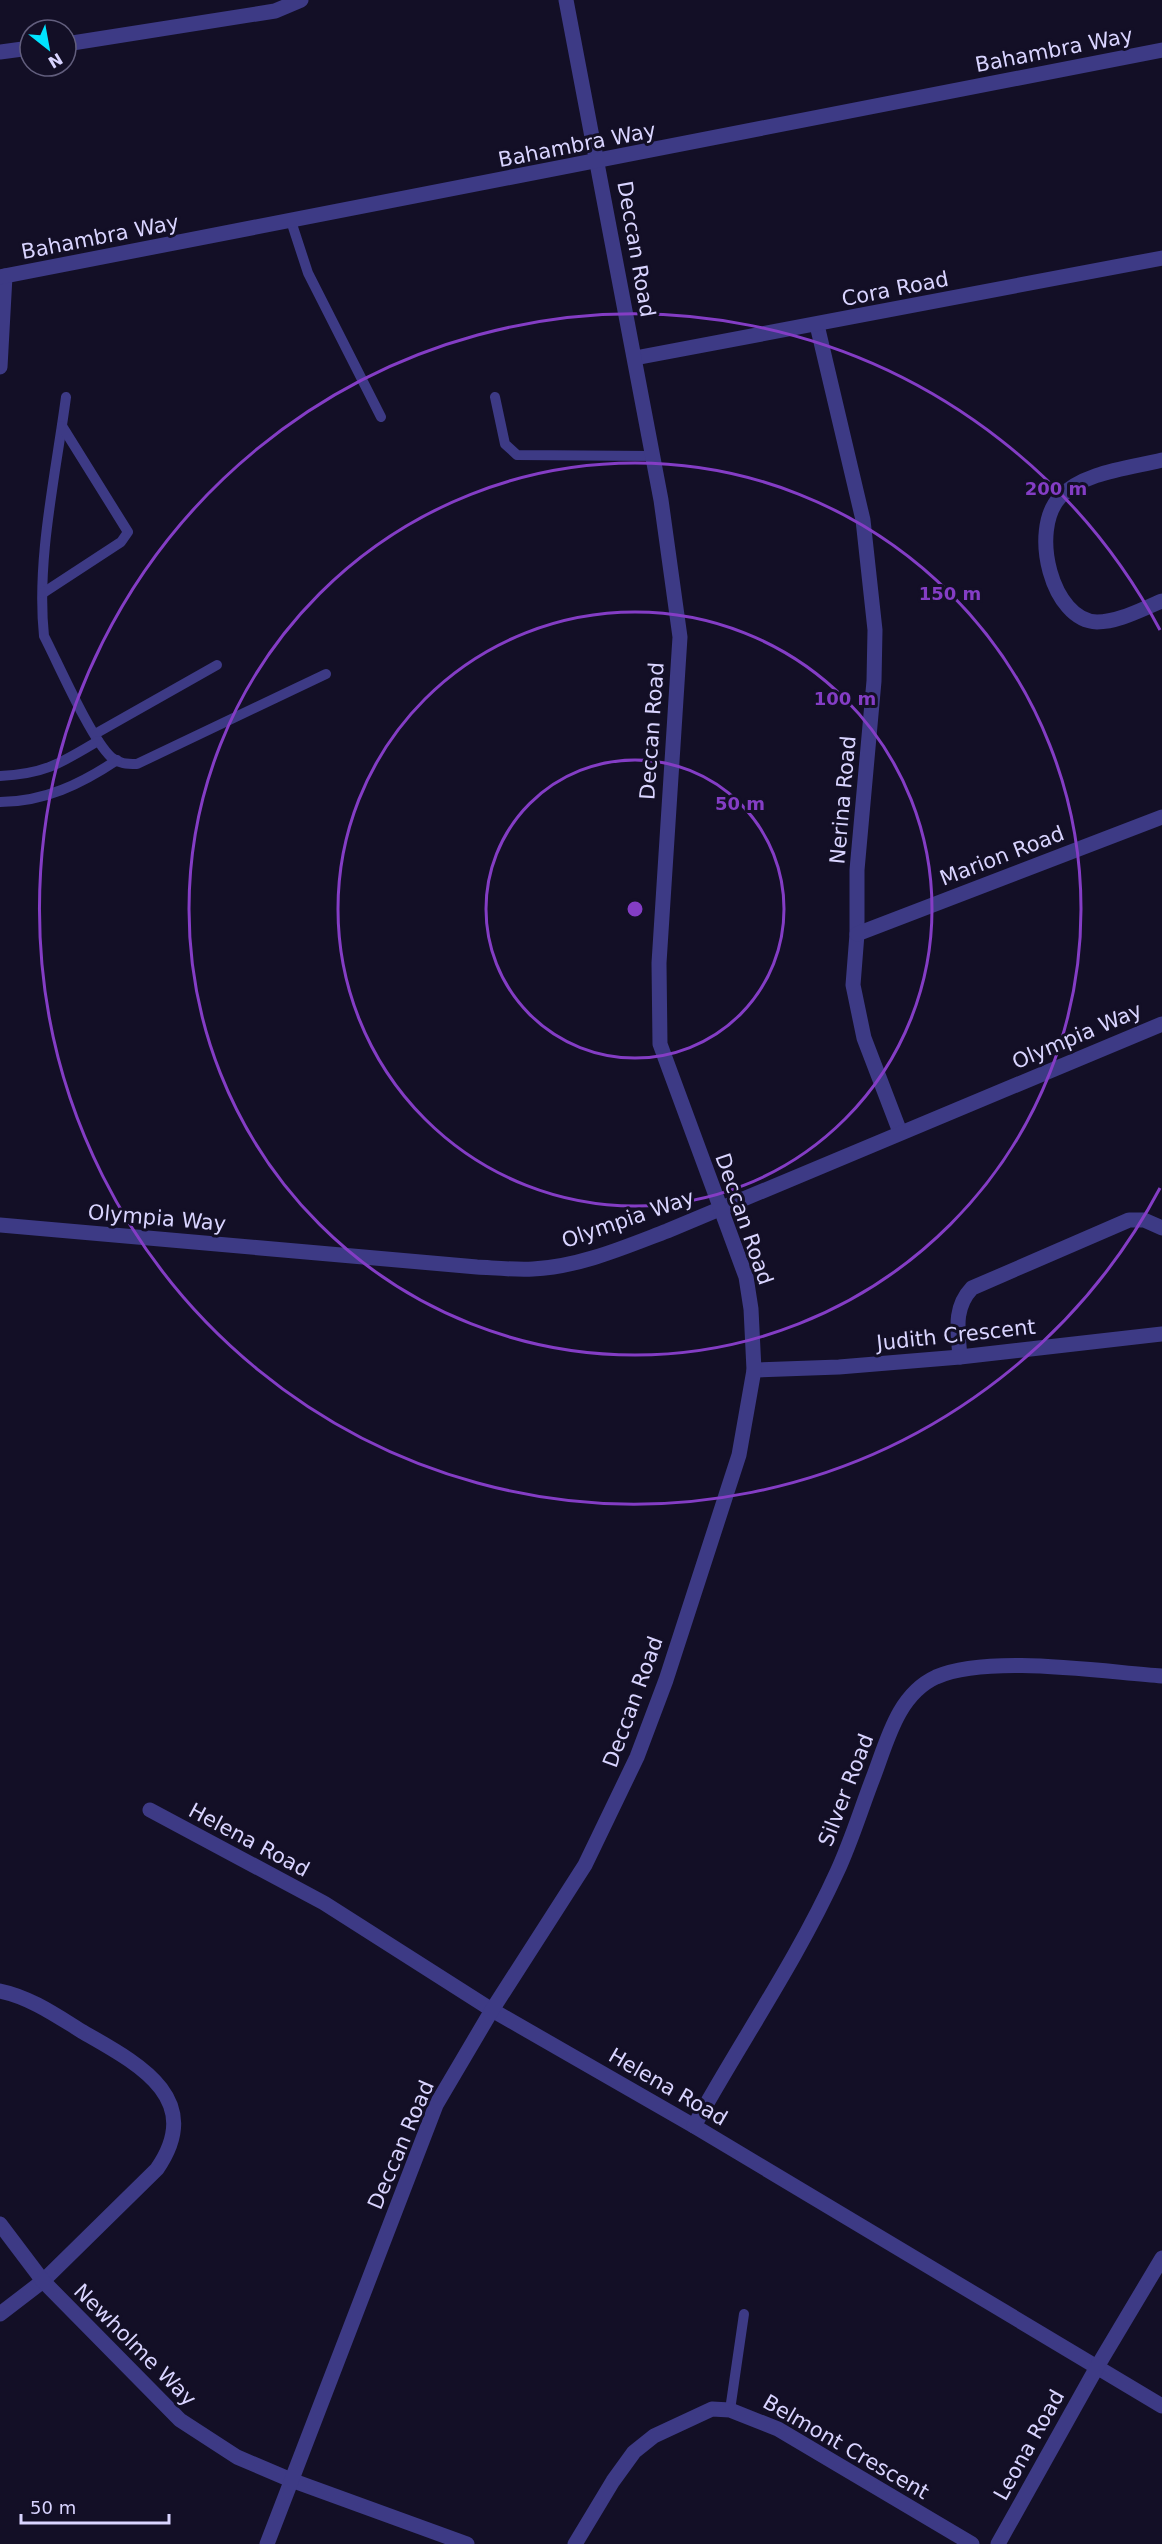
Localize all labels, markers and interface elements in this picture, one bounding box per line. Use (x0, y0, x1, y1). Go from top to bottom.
north arrow (18, 18, 78, 78)
street label: Bahambra Way (973, 23, 1135, 77)
text: N (45, 49, 66, 72)
street label: Bahambra Way (496, 118, 658, 172)
street label: Deccan Road (612, 179, 660, 319)
street label: Bahambra Way (19, 210, 181, 264)
street label: Cora Road (840, 267, 950, 311)
text: 200 m (1025, 478, 1087, 499)
text: 150 m (919, 583, 981, 604)
street label: Deccan Road (635, 661, 669, 801)
text: 100 m (814, 688, 876, 709)
street label: Nerina Road (825, 735, 861, 865)
text: 50 m (715, 793, 765, 814)
street label: Marion Road (937, 821, 1067, 891)
centre of rings (625, 899, 645, 919)
street label: Olympia Way (1008, 998, 1146, 1074)
street label: Deccan Road (710, 1150, 778, 1288)
street label: Olympia Way (559, 1185, 697, 1253)
street label: Olympia Way (87, 1200, 227, 1236)
street label: Judith Crescent (873, 1315, 1037, 1355)
street label: Deccan Road (598, 1633, 668, 1771)
street label: Silver Road (814, 1730, 878, 1850)
street label: Helena Road (185, 1798, 313, 1882)
street label: Helena Road (604, 2043, 732, 2131)
street label: Deccan Road (363, 2077, 439, 2213)
street label: Newholme Way (69, 2279, 201, 2411)
street label: Leona Road (989, 2386, 1069, 2504)
street label: Belmont Crescent (759, 2390, 933, 2504)
scale bar (21, 2487, 170, 2525)
text: 50 m (30, 2497, 76, 2518)

